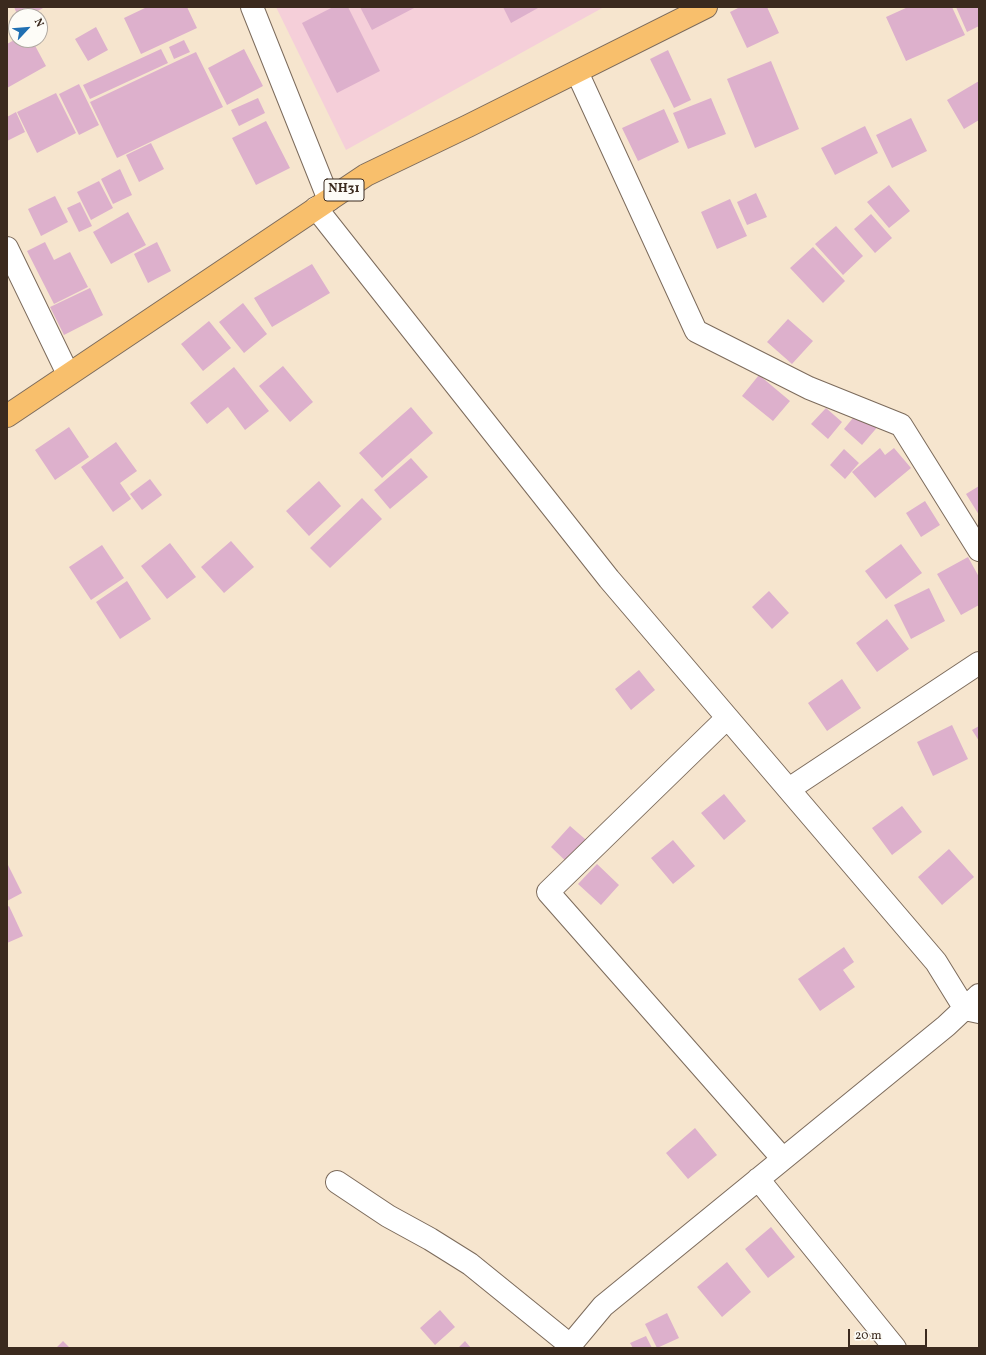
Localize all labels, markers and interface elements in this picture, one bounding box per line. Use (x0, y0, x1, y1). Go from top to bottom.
north arrow (8, 8, 48, 48)
text: N (30, 16, 47, 30)
road number: NH31 (324, 179, 364, 201)
scale bar (850, 1321, 929, 1347)
text: 20 m (855, 1328, 882, 1344)

